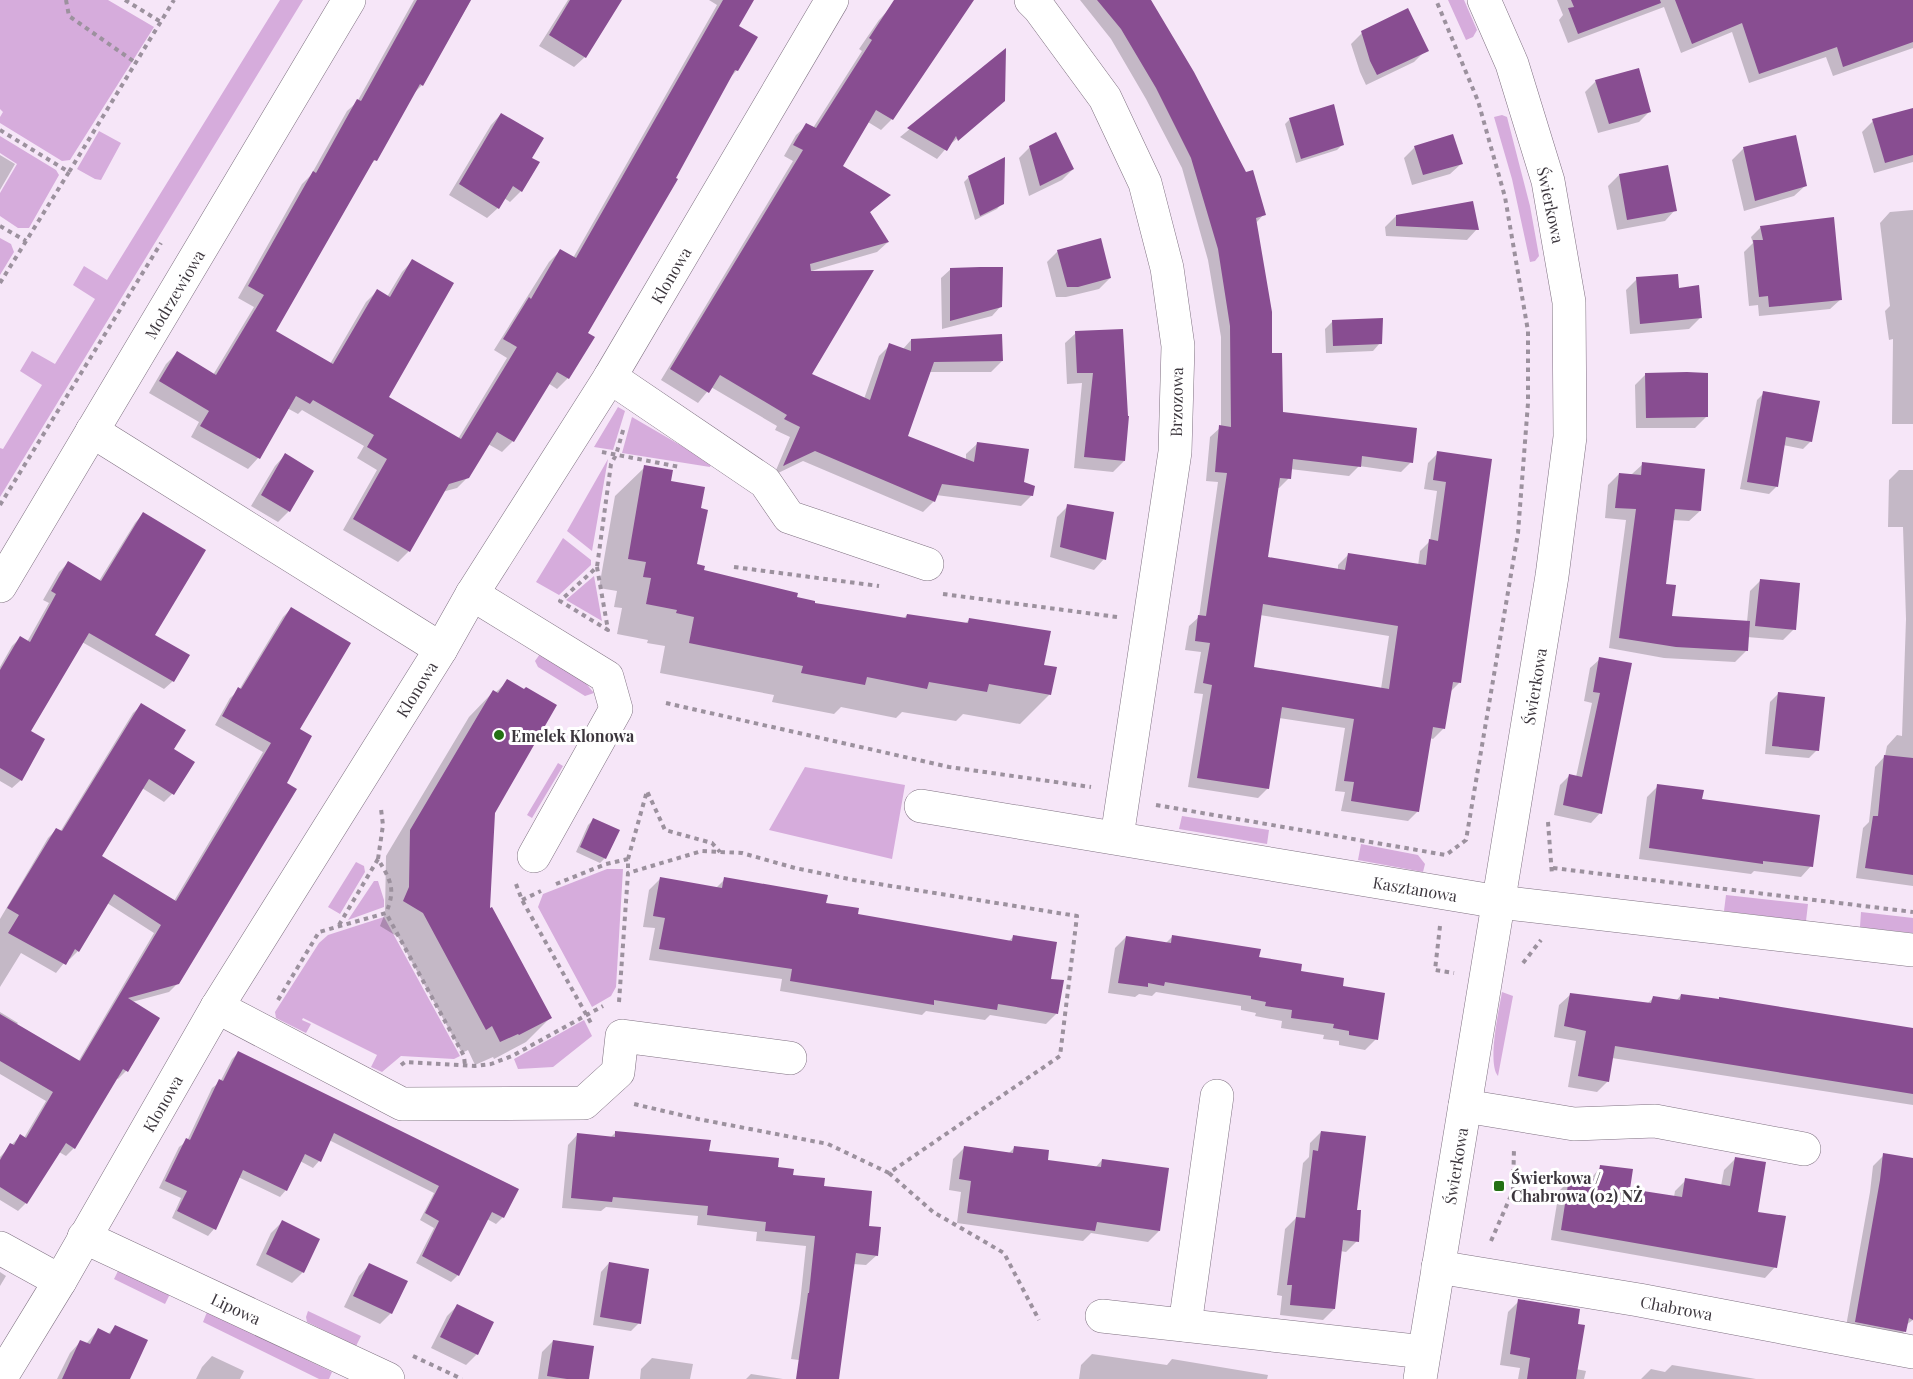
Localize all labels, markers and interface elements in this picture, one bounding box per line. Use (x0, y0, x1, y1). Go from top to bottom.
street label: Świerkowa (1533, 165, 1569, 245)
street label: Klonowa (645, 243, 695, 307)
street label: Modrzewiowa (139, 245, 209, 342)
street label: Brzozowa (1165, 367, 1187, 437)
street label: Świerkowa (1517, 646, 1551, 726)
street label: Klonowa (391, 657, 441, 721)
place label: Emelek Klonowa (511, 725, 635, 746)
marker: Emelek Klonowa (492, 728, 506, 742)
street label: Kasztanowa (1371, 871, 1459, 905)
street label: Klonowa (137, 1071, 187, 1135)
street label: Świerkowa (1438, 1126, 1472, 1206)
place label: Świerkowa / Chabrowa (02) NŻ (1511, 1167, 1643, 1206)
marker: Świerkowa / Chabrowa (02) NŻ (1492, 1179, 1506, 1193)
street label: Lipowa (208, 1288, 264, 1329)
street label: Chabrowa (1639, 1290, 1715, 1324)

